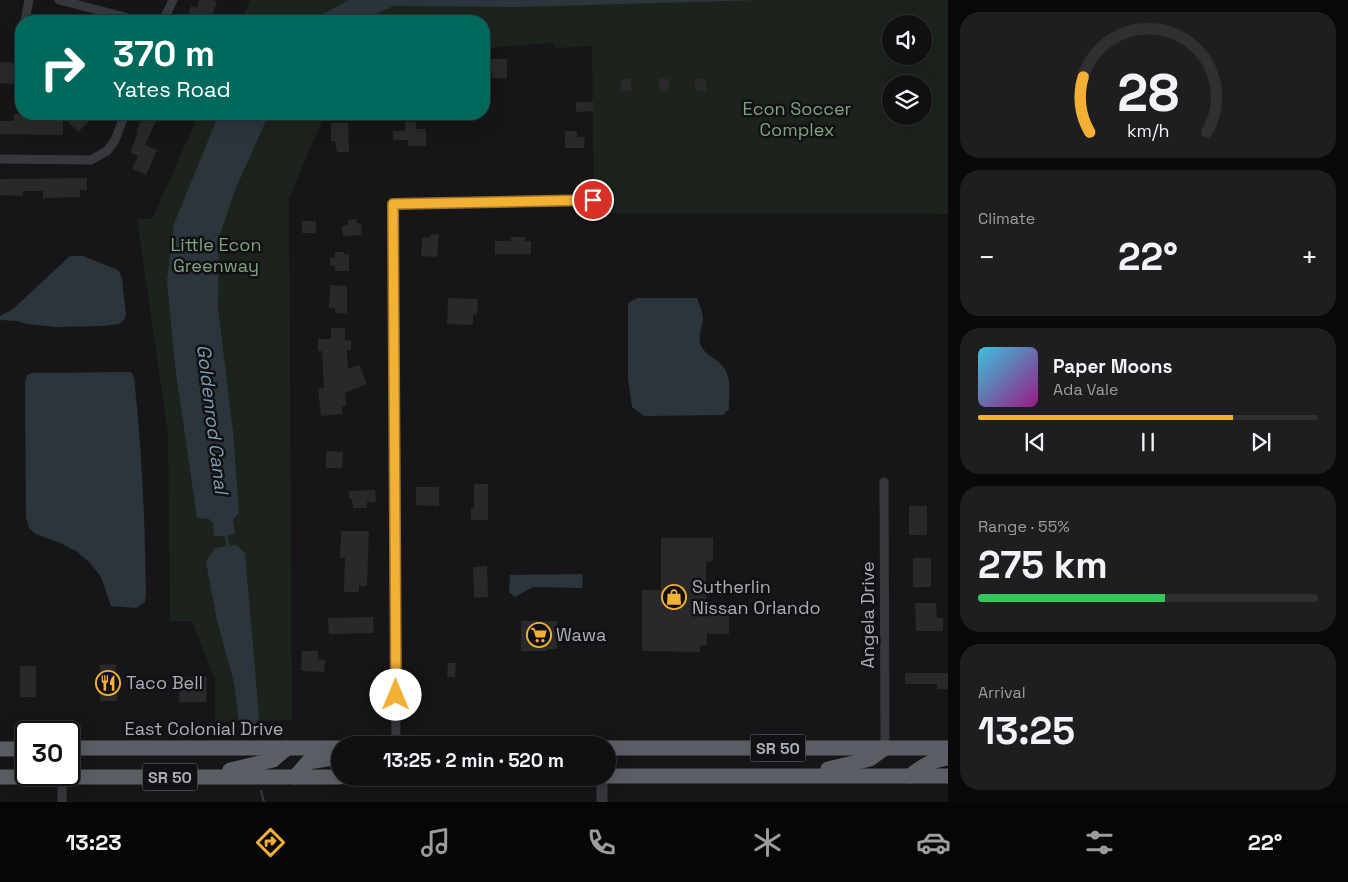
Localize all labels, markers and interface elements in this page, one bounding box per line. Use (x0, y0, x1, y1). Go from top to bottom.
map controls (882, 15, 932, 125)
button: sound (882, 15, 932, 65)
text: 370 m (113, 32, 215, 76)
icon: right (30, 35, 95, 100)
text: 28 (1117, 60, 1179, 126)
text: Yates Road (113, 75, 231, 103)
button: layers (882, 75, 932, 125)
park label: Econ Soccer Complex (743, 97, 852, 141)
text: km/h (1127, 119, 1169, 142)
pin (572, 179, 614, 221)
icon: arrive (579, 186, 607, 214)
text: Climate (978, 208, 1035, 229)
park label: Little Econ Greenway (170, 233, 262, 277)
text: 22° (1118, 233, 1178, 281)
text: − (978, 239, 995, 275)
text: + (1301, 239, 1318, 275)
water label: Goldenrod Canal (191, 343, 234, 497)
text: Paper Moons (1053, 354, 1172, 379)
text: Ada Vale (1053, 379, 1118, 400)
icon: previous (1021, 428, 1049, 456)
icon: pause (1134, 428, 1162, 456)
icon: next (1247, 428, 1275, 456)
text: Range · 55% (978, 516, 1070, 537)
text: 275 km (978, 541, 1108, 589)
street label: Angela Drive (856, 561, 879, 669)
place label: Sutherlin Nissan Orlando (692, 575, 821, 619)
shop icon: Sutherlin Nissan Orlando (661, 584, 687, 610)
supermarket icon: Wawa (526, 622, 552, 648)
place label: Wawa (556, 623, 606, 646)
position arrow (369, 668, 421, 720)
restaurant icon: Taco Bell (95, 670, 121, 696)
place label: Taco Bell (126, 671, 203, 694)
text: Arrival (978, 682, 1026, 703)
text: 13:25 (978, 707, 1075, 755)
street label: East Colonial Drive (125, 717, 283, 740)
speed limit sign: 30 (15, 721, 80, 786)
road number: SR 50 (750, 734, 806, 761)
text: 13:25 · 2 min · 520 m (383, 748, 564, 773)
road number: SR 50 (142, 764, 198, 790)
icon: directions (253, 825, 288, 860)
icon: music (418, 825, 453, 860)
icon: phone (584, 825, 619, 860)
icon: climate (750, 825, 785, 860)
icon: car (916, 825, 951, 860)
icon: filters (1082, 825, 1117, 860)
text: 13:23 (65, 828, 122, 856)
text: 22° (1248, 828, 1282, 856)

